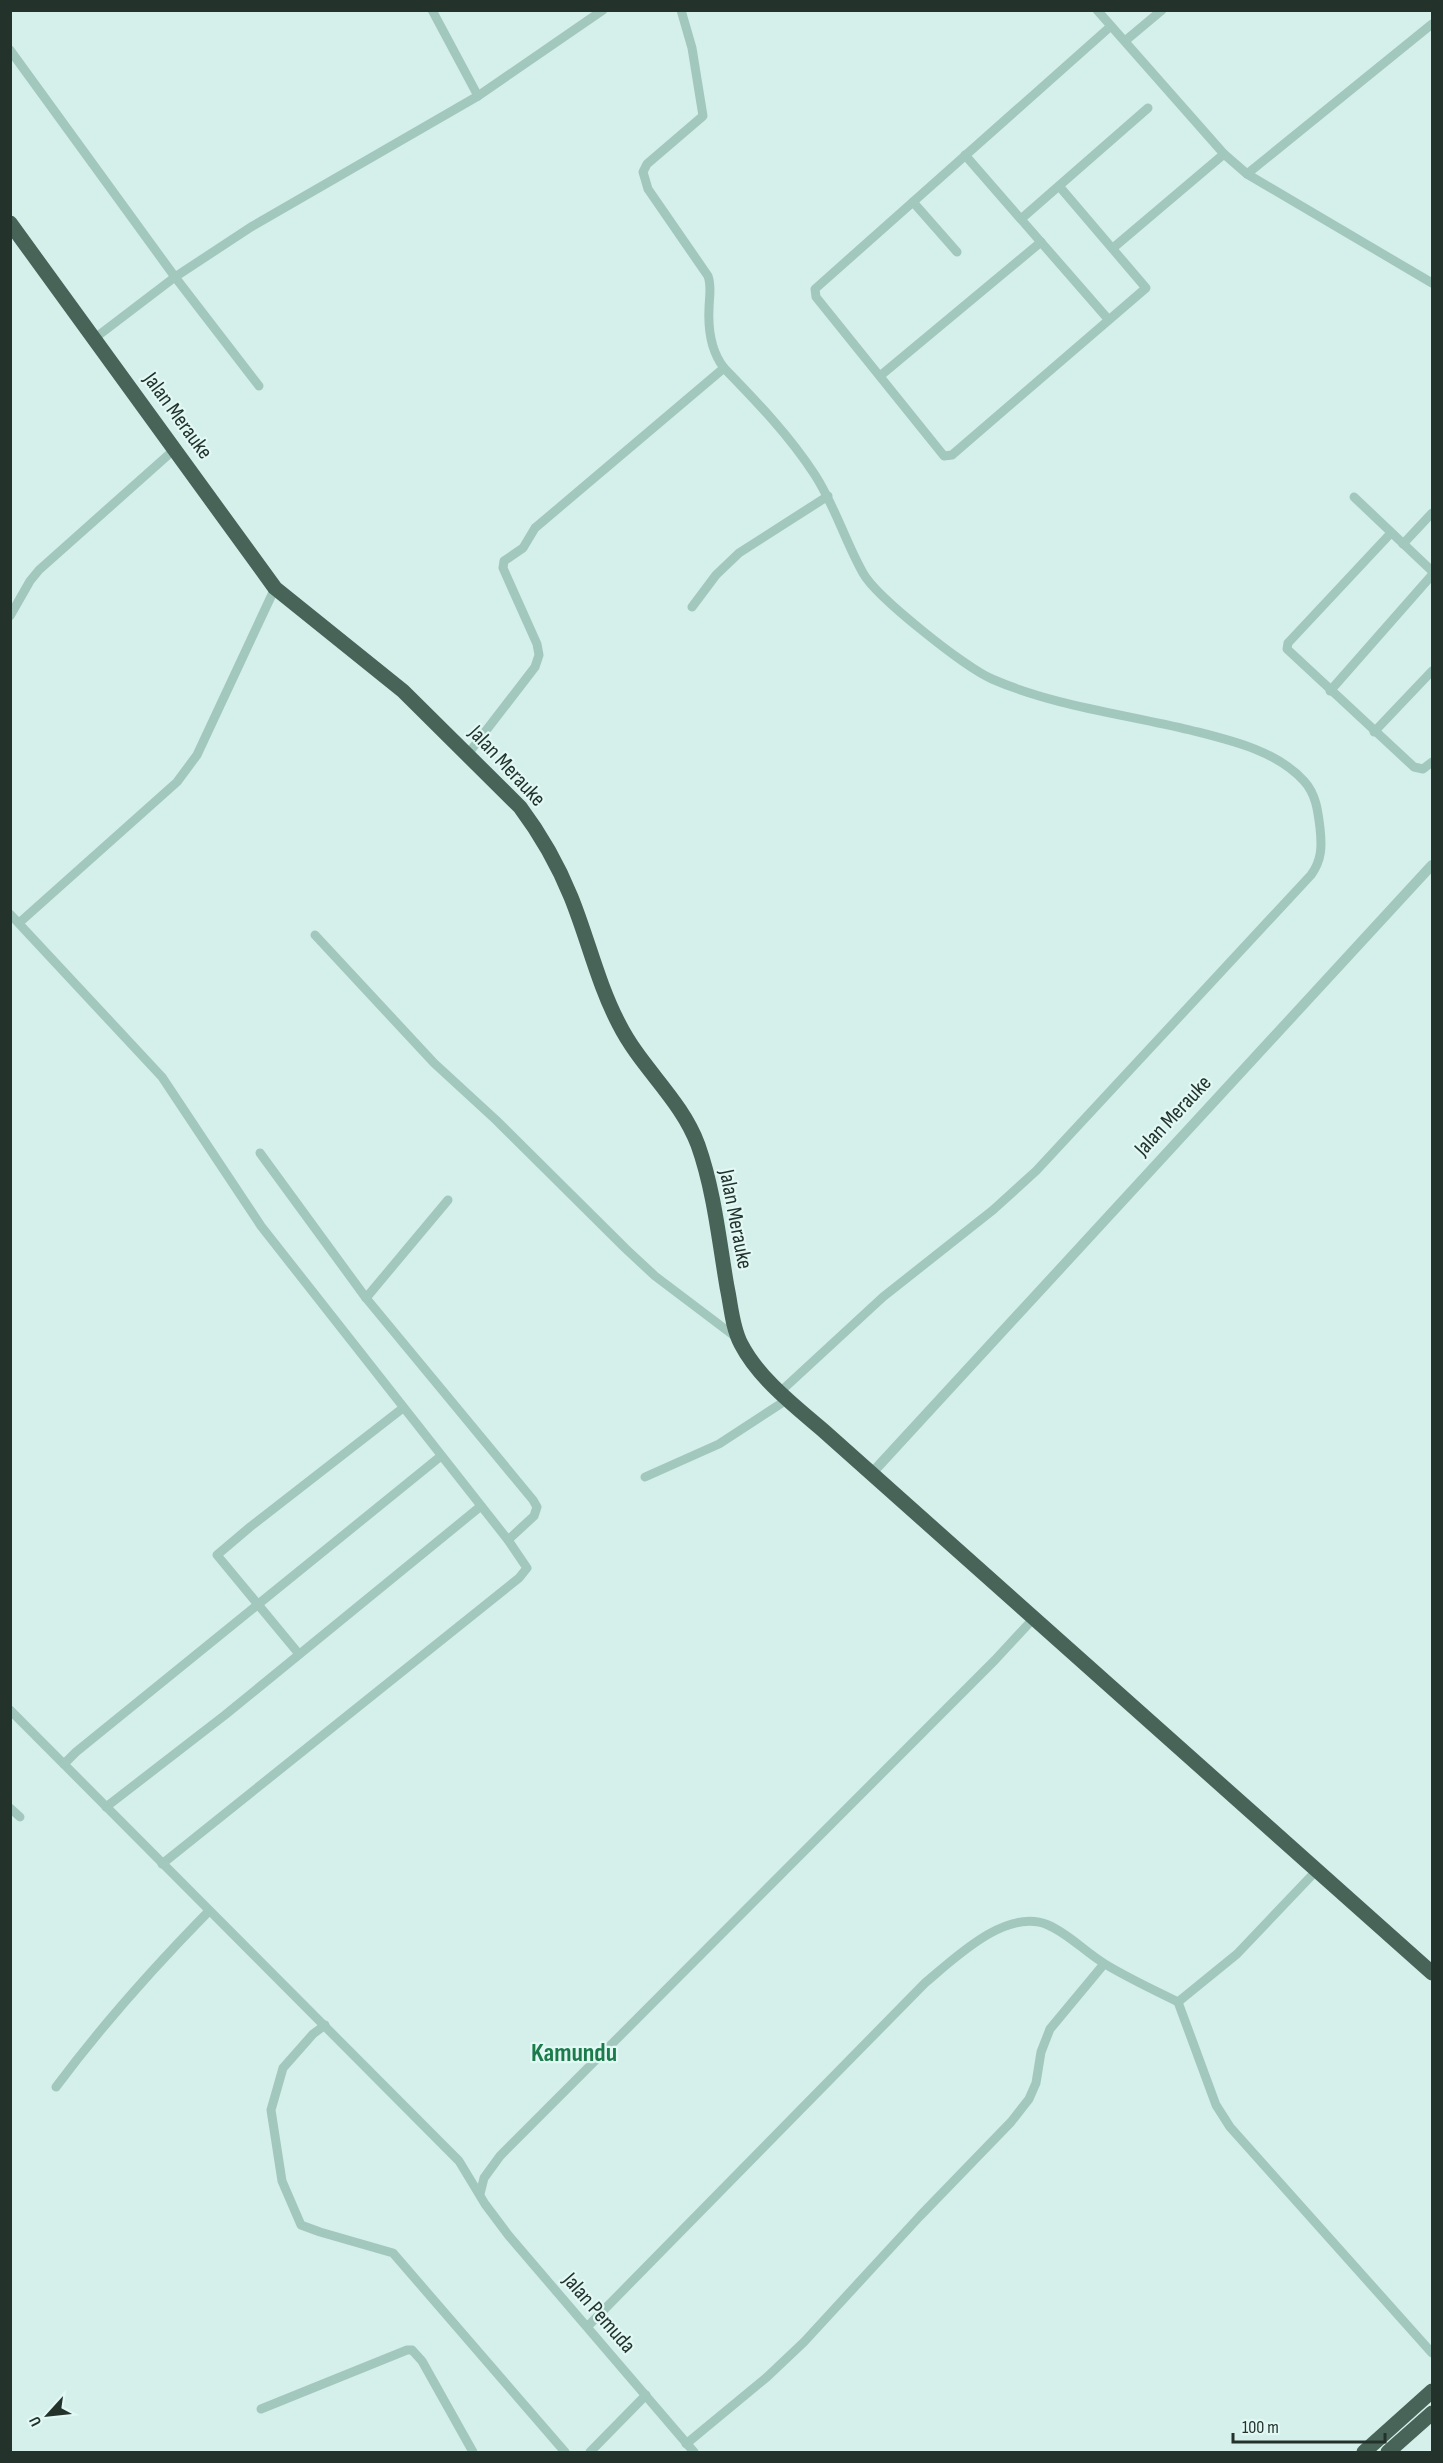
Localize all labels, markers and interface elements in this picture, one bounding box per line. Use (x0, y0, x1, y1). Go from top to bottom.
street label: Jalan Merauke (137, 366, 218, 465)
street label: Jalan Merauke (462, 719, 551, 812)
street label: Jalan Merauke (1128, 1070, 1217, 1163)
street label: Jalan Merauke (712, 1166, 758, 1271)
district label: Kamundu (531, 2038, 617, 2069)
street label: Jalan Pemuda (556, 2267, 641, 2359)
north arrow (18, 2385, 78, 2445)
scale bar (1233, 2406, 1384, 2444)
text: U (26, 2413, 46, 2429)
text: 100 m (1242, 2417, 1279, 2438)

